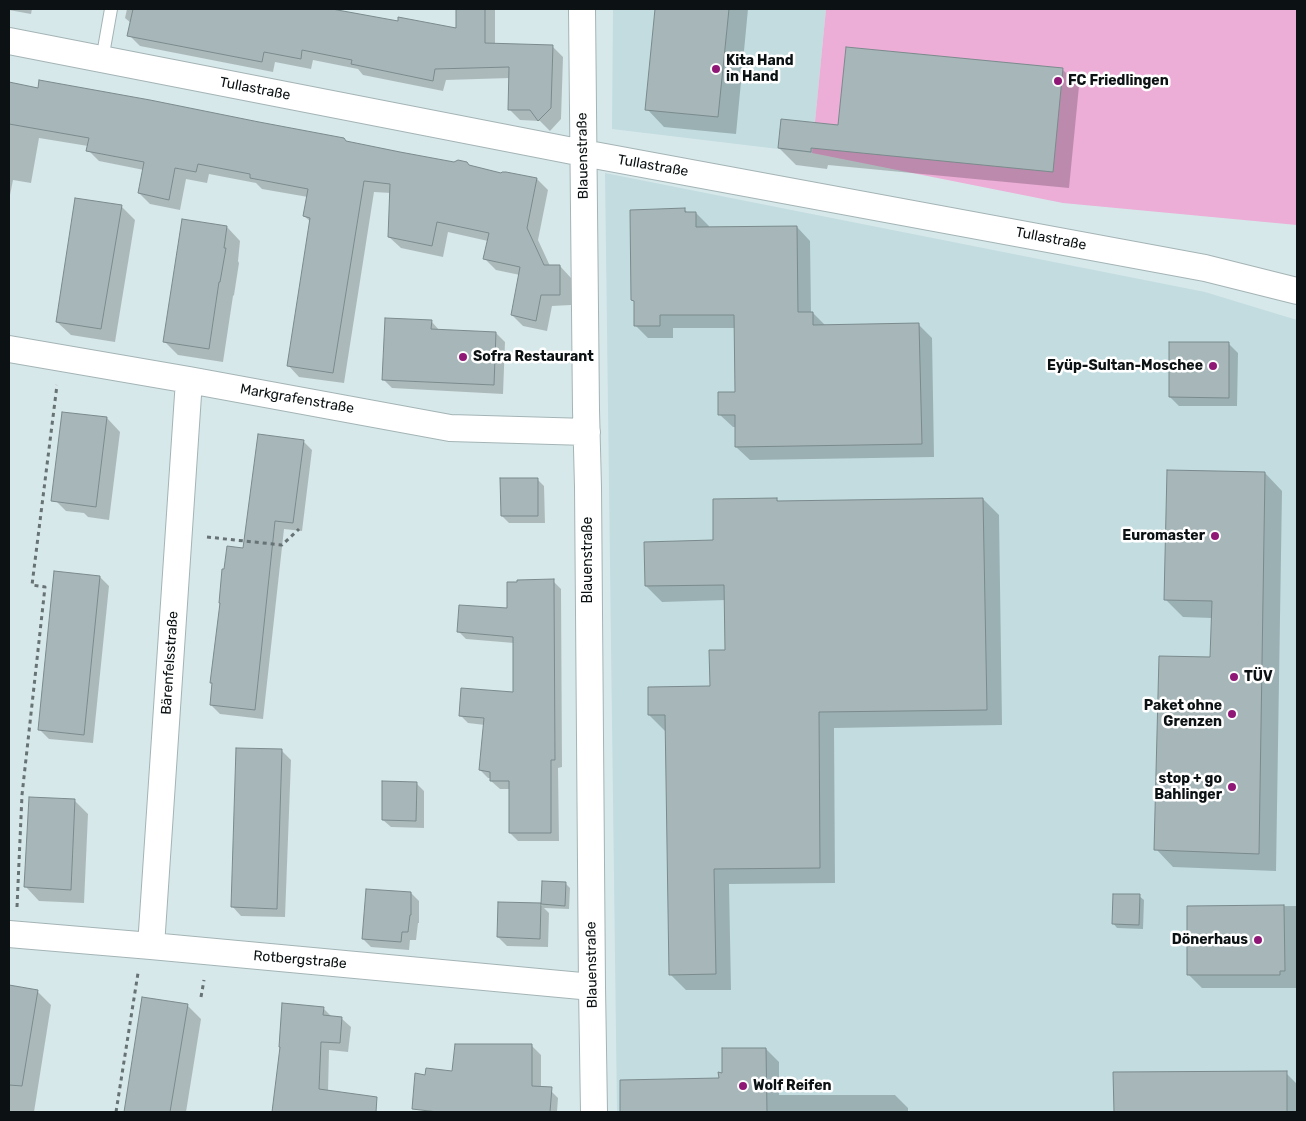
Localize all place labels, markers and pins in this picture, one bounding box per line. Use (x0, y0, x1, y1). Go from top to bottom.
place label: Kita Hand in Hand (726, 53, 794, 85)
marker: Kita Hand in Hand (710, 63, 722, 75)
place label: FC Friedlingen (1068, 73, 1169, 89)
marker: FC Friedlingen (1052, 75, 1064, 87)
place label: Sofra Restaurant (473, 349, 594, 365)
marker: Sofra Restaurant (457, 351, 469, 363)
place label: Eyüp-Sultan-Moschee (1047, 358, 1203, 374)
marker: Eyüp-Sultan-Moschee (1207, 360, 1219, 372)
place label: Euromaster (1122, 528, 1205, 544)
marker: Euromaster (1209, 530, 1221, 542)
place label: TÜV (1244, 669, 1273, 685)
marker: TÜV (1228, 671, 1240, 683)
place label: Paket ohne Grenzen (1144, 698, 1222, 730)
marker: Paket ohne Grenzen (1226, 708, 1238, 720)
place label: stop + go Bahlinger (1154, 771, 1222, 804)
marker: stop + go Bahlinger (1226, 781, 1238, 793)
place label: Dönerhaus (1172, 932, 1248, 948)
marker: Dönerhaus (1252, 934, 1264, 946)
place label: Wolf Reifen (753, 1078, 831, 1094)
marker: Wolf Reifen (737, 1080, 749, 1092)

